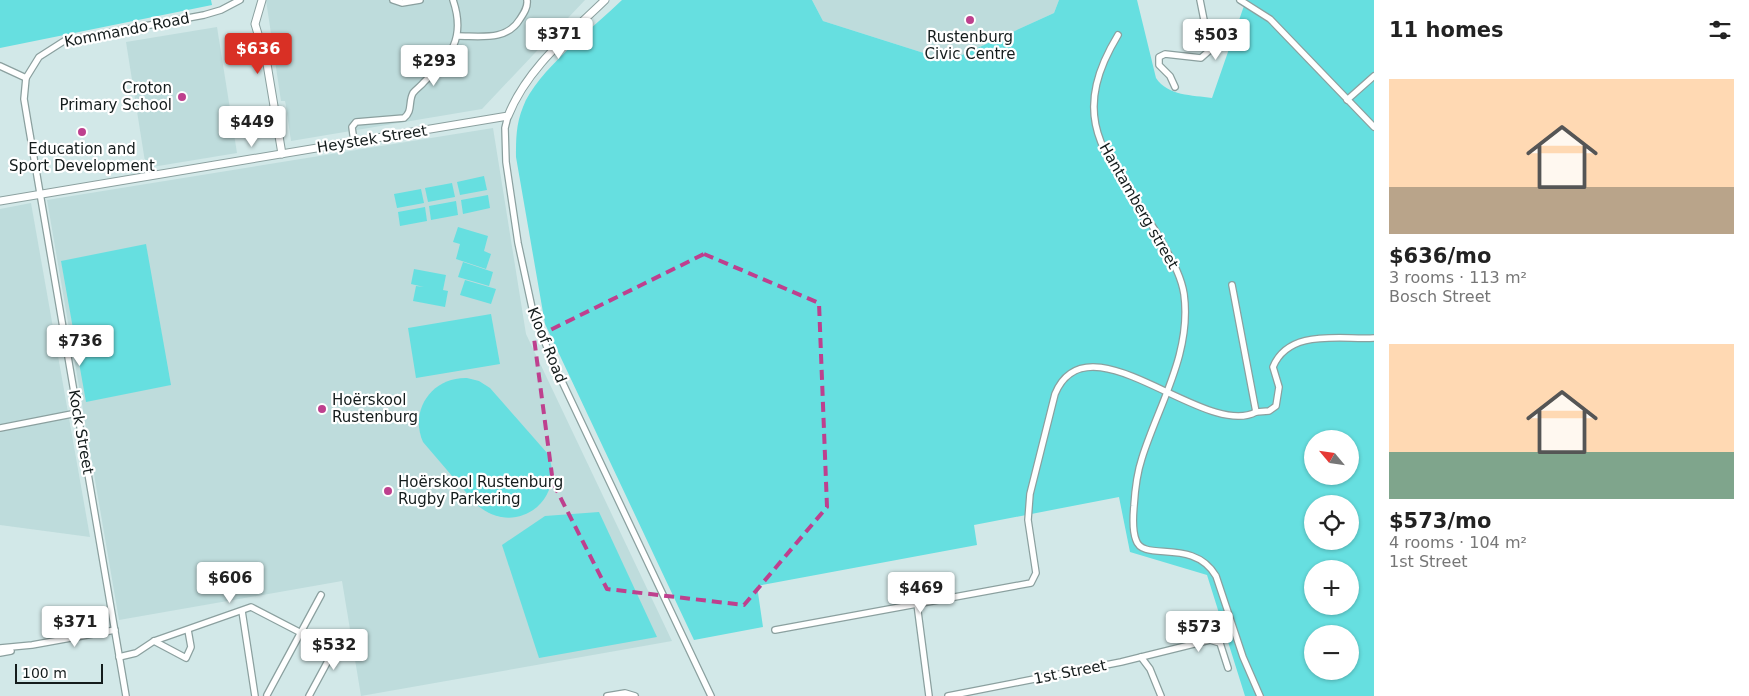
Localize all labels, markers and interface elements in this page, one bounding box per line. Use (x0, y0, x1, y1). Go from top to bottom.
street label: Kommando Road (63, 9, 191, 51)
marker: Rustenburg Civic Centre (964, 14, 976, 26)
icon: filters (1706, 16, 1734, 44)
pin: $371 (529, 18, 589, 60)
pin: $503 (1186, 18, 1246, 61)
text: 11 homes (1389, 18, 1504, 42)
text: $371 (537, 24, 581, 43)
text: $503 (1194, 25, 1238, 44)
place label: Rustenburg Civic Centre (925, 28, 1015, 63)
pin: $636 (228, 32, 288, 75)
text: $636 (236, 39, 280, 58)
pin: $293 (404, 44, 464, 87)
text: $293 (412, 51, 456, 70)
place label: Croton Primary School (59, 79, 172, 114)
marker: Croton Primary School (176, 91, 188, 103)
pin: $449 (222, 106, 282, 148)
text: $449 (230, 112, 274, 131)
icon: home (1517, 112, 1607, 202)
street label: Heystek Street (316, 121, 429, 157)
marker: Education and Sport Development (76, 126, 88, 138)
place label: Education and Sport Development (9, 140, 155, 175)
street label: Hantamberg street (1096, 140, 1182, 272)
text: $636/mo (1389, 244, 1491, 268)
text: 3 rooms · 113 m² (1389, 268, 1527, 287)
text: Bosch Street (1389, 287, 1491, 306)
street label: Kloof Road (524, 305, 570, 385)
pin: $736 (50, 324, 110, 367)
text: $736 (58, 331, 102, 350)
icon: home (1517, 377, 1607, 467)
street label: Kock Street (65, 388, 97, 476)
place label: Hoërskool Rustenburg (332, 391, 418, 426)
marker: Hoërskool Rustenburg (316, 403, 328, 415)
north arrow (1304, 430, 1359, 485)
map controls (1304, 430, 1359, 680)
place label: Hoërskool Rustenburg Rugby Parkering (398, 473, 563, 508)
marker: Hoërskool Rustenburg Rugby Parkering (382, 485, 394, 497)
button: locate (1304, 495, 1359, 550)
text: $573/mo (1389, 509, 1491, 533)
text: 4 rooms · 104 m² (1389, 533, 1527, 552)
text: 1st Street (1389, 552, 1468, 571)
button: + (1304, 560, 1359, 615)
pin: $606 (200, 562, 260, 604)
text: $606 (208, 568, 252, 587)
pin: $469 (891, 572, 951, 614)
text: $469 (899, 578, 943, 597)
pin: $371 (45, 606, 105, 648)
pin: $573 (1169, 610, 1229, 653)
text: $371 (53, 612, 97, 631)
text: $573 (1177, 617, 1221, 636)
button: − (1304, 625, 1359, 680)
pin: $532 (304, 628, 364, 671)
text: $532 (312, 635, 356, 654)
street label: 1st Street (1032, 656, 1108, 688)
scale bar (15, 661, 102, 684)
text: 100 m (22, 665, 67, 681)

